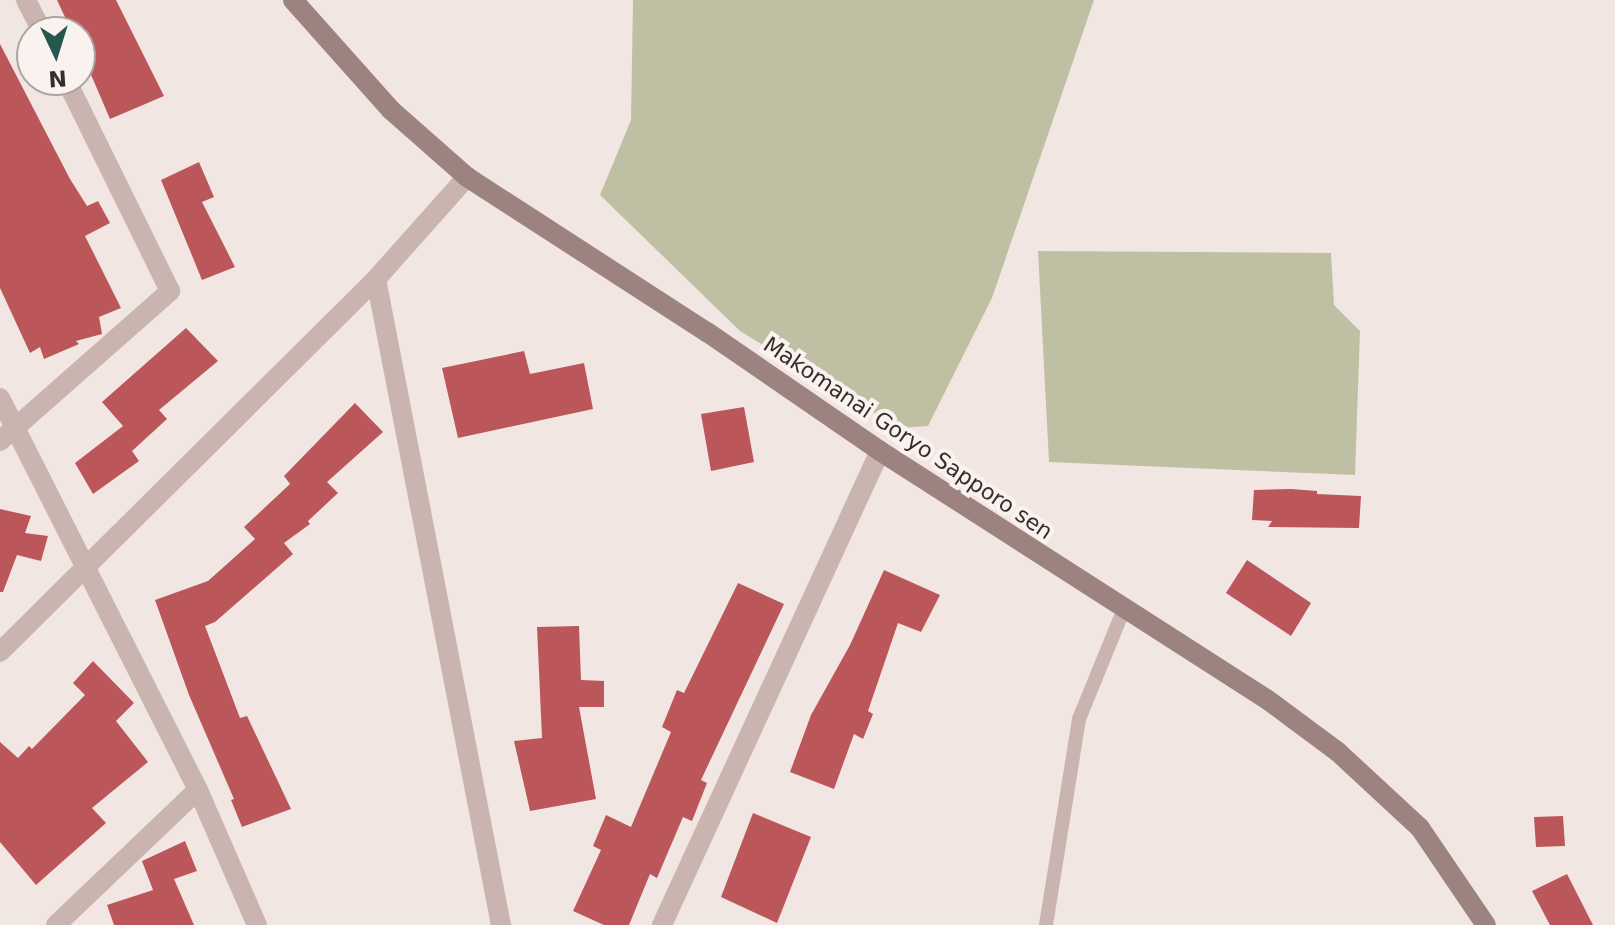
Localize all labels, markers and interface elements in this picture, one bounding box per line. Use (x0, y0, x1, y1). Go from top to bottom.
north arrow (16, 16, 96, 96)
text: N (48, 65, 68, 92)
street label: Makomanai Goryo Sapporo sen (758, 331, 1058, 545)

